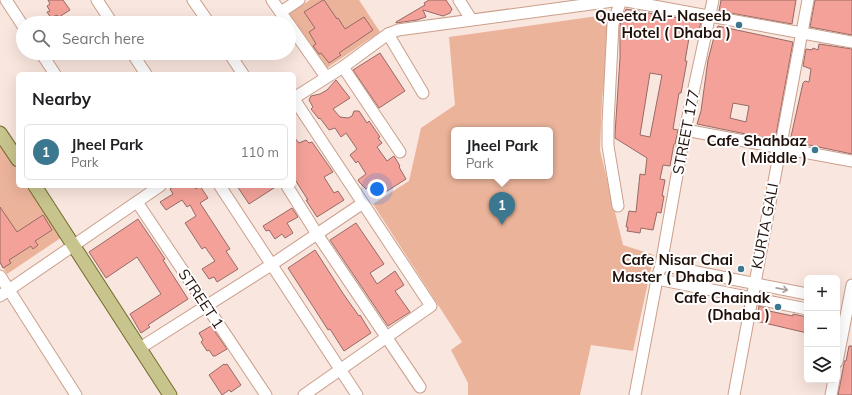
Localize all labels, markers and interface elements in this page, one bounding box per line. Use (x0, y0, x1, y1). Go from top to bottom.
place label: Queeta Al- Naseeb Hotel ( Dhaba ) (595, 6, 731, 42)
search box (16, 16, 296, 60)
marker: Queeta Al- Naseeb Hotel ( Dhaba ) (734, 20, 744, 30)
icon: search (30, 27, 52, 49)
text: Search here (62, 29, 144, 48)
text: Nearby (32, 88, 91, 109)
street label: STREET 177 (668, 88, 703, 176)
popup (451, 127, 553, 179)
place label: Cafe Shahbaz ( Middle ) (706, 131, 807, 167)
text: Jheel Park (71, 135, 143, 154)
text: Jheel Park (466, 136, 538, 155)
text: 1 (42, 144, 50, 160)
text: 110 m (241, 144, 279, 160)
marker: Cafe Shahbaz ( Middle ) (810, 145, 820, 155)
text: Park (71, 154, 98, 170)
text: Park (466, 155, 493, 171)
your location (367, 179, 387, 199)
street label: KURTA GALI (747, 181, 782, 271)
pin: 1 (489, 192, 515, 225)
place label: Cafe Nisar Chai Master ( Dhaba ) (612, 250, 733, 286)
marker: Cafe Nisar Chai Master ( Dhaba ) (736, 264, 746, 274)
street label: STREET 1 (175, 265, 228, 332)
map controls (804, 275, 840, 383)
button: + (804, 275, 840, 311)
one-way arrow (775, 285, 788, 293)
place label: Cafe Chainak (Dhaba ) (674, 288, 771, 324)
marker: Cafe Chainak (Dhaba ) (773, 302, 783, 312)
button: − (804, 311, 840, 347)
button: layers (804, 347, 840, 383)

